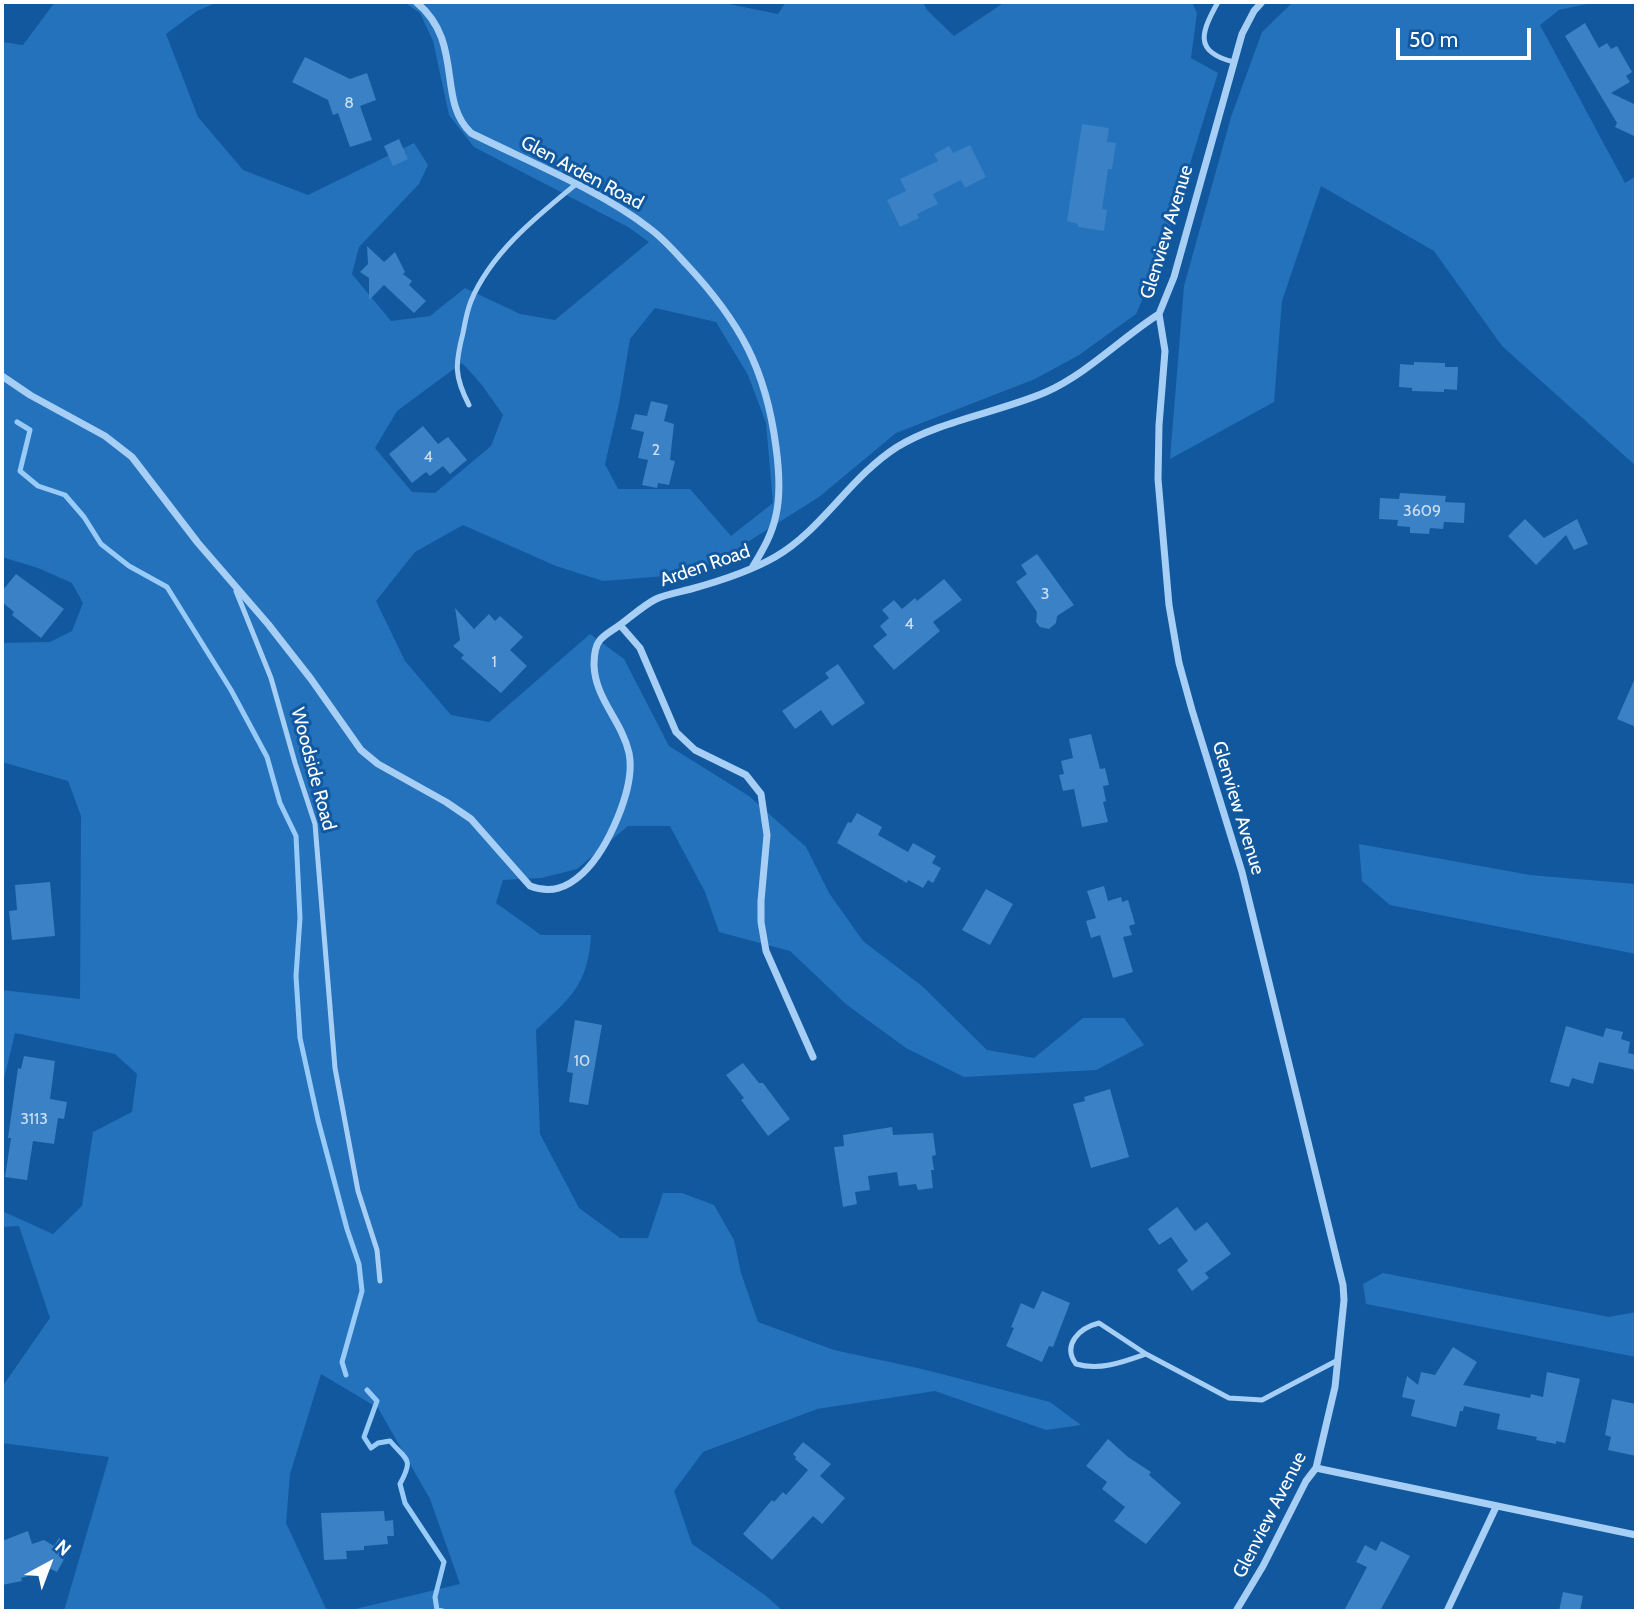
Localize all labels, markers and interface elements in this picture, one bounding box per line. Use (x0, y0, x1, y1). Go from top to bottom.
scale bar (1400, 14, 1535, 58)
text: 50 m (1409, 27, 1458, 52)
house number: 8 (344, 93, 354, 113)
street label: Glen Arden Road (517, 131, 647, 215)
street label: Glenview Avenue (1136, 162, 1198, 302)
house number: 2 (652, 440, 660, 460)
house number: 4 (423, 447, 433, 467)
house number: 3609 (1403, 501, 1441, 521)
street label: Arden Road (657, 540, 753, 592)
house number: 3 (1041, 584, 1049, 604)
house number: 4 (904, 614, 914, 634)
house number: 1 (491, 652, 497, 672)
street label: Woodside Road (286, 705, 340, 833)
street label: Glenview Avenue (1207, 738, 1269, 878)
house number: 10 (574, 1051, 590, 1071)
house number: 3113 (20, 1109, 48, 1129)
street label: Glenview Avenue (1228, 1448, 1312, 1582)
north arrow (14, 1529, 84, 1599)
text: N (50, 1535, 76, 1561)

